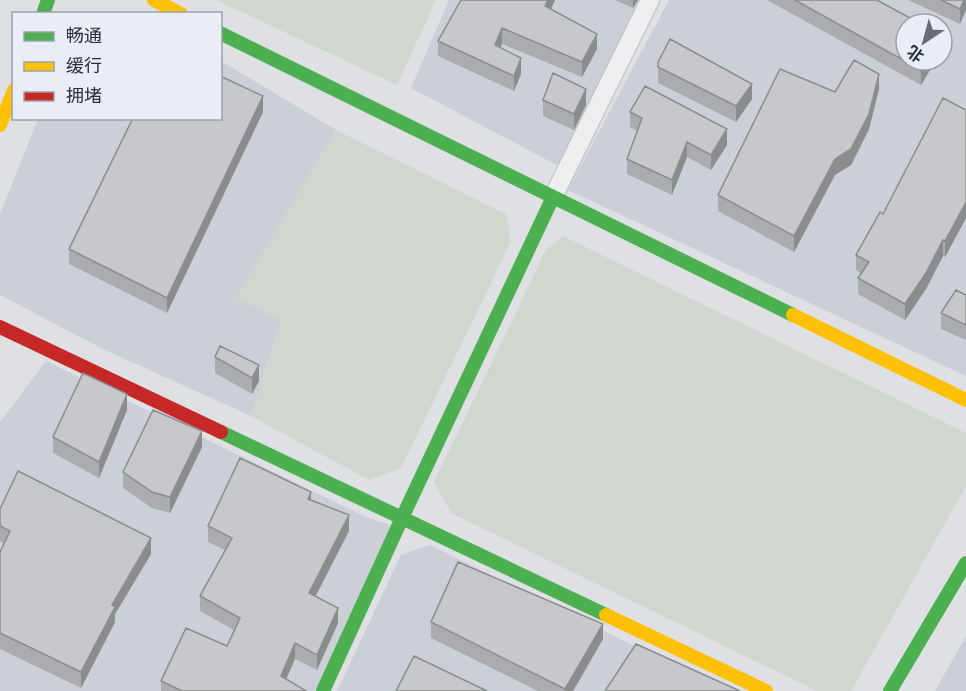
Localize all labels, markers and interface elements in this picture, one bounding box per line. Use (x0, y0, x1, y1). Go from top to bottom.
legend (12, 12, 222, 120)
north arrow (894, 12, 954, 72)
text: 畅通 (66, 24, 102, 46)
text: 北 (903, 42, 927, 67)
text: 缓行 (66, 54, 102, 76)
text: 拥堵 (66, 84, 102, 106)

